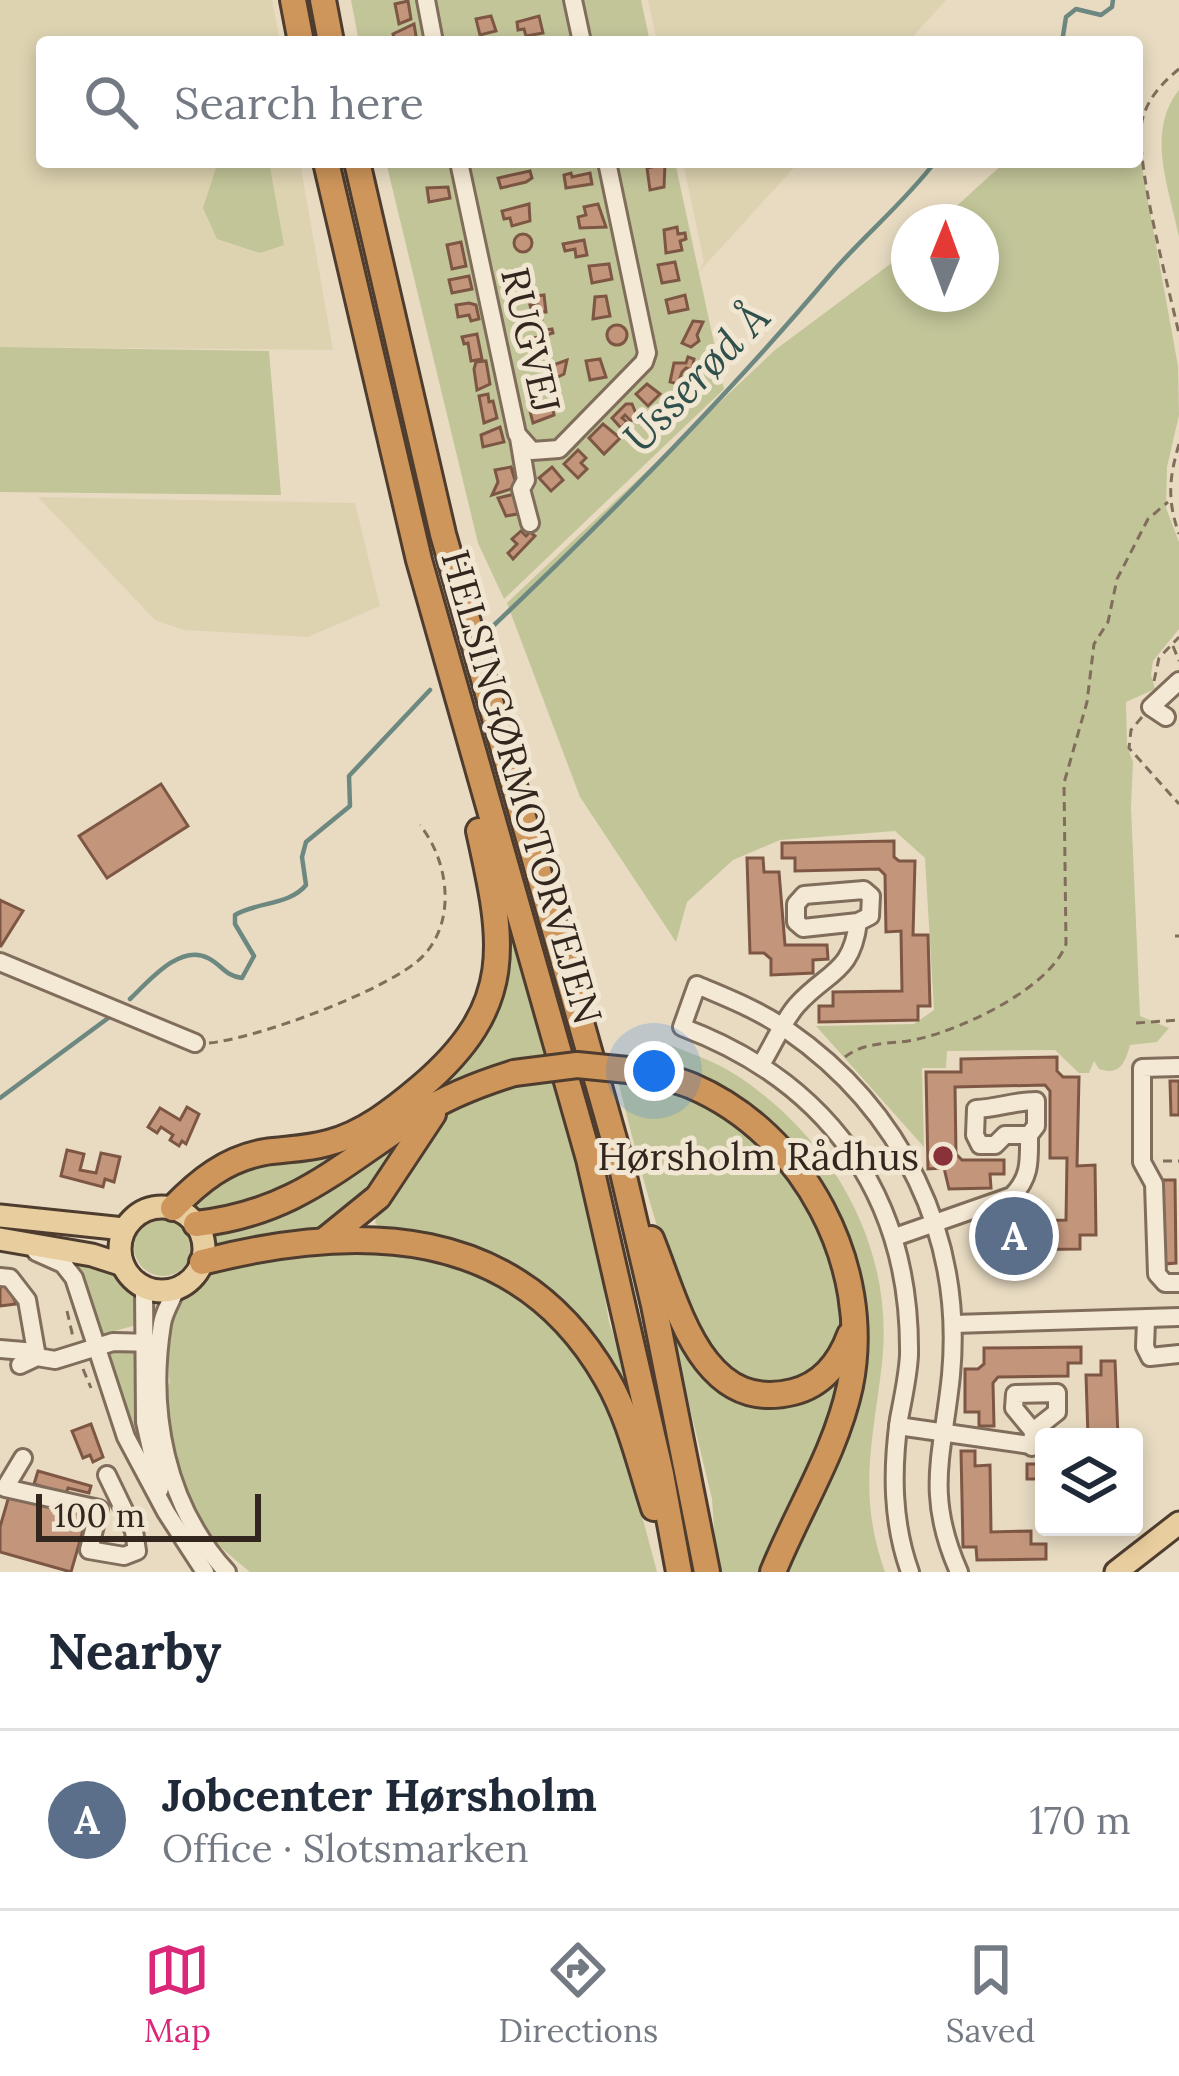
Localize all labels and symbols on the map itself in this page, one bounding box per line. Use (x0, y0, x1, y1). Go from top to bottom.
north arrow (891, 204, 999, 312)
street label: RUGVEJ (490, 263, 572, 417)
water label: Usserød Å (611, 291, 781, 463)
street label: HELSINGØRMOTORVEJEN (430, 544, 614, 1030)
your location (624, 1041, 684, 1101)
place label: Hørsholm Rådhus (597, 1131, 919, 1181)
marker: Hørsholm Rådhus (930, 1143, 956, 1169)
pin: A (975, 1191, 1053, 1281)
scale bar (36, 1488, 261, 1541)

